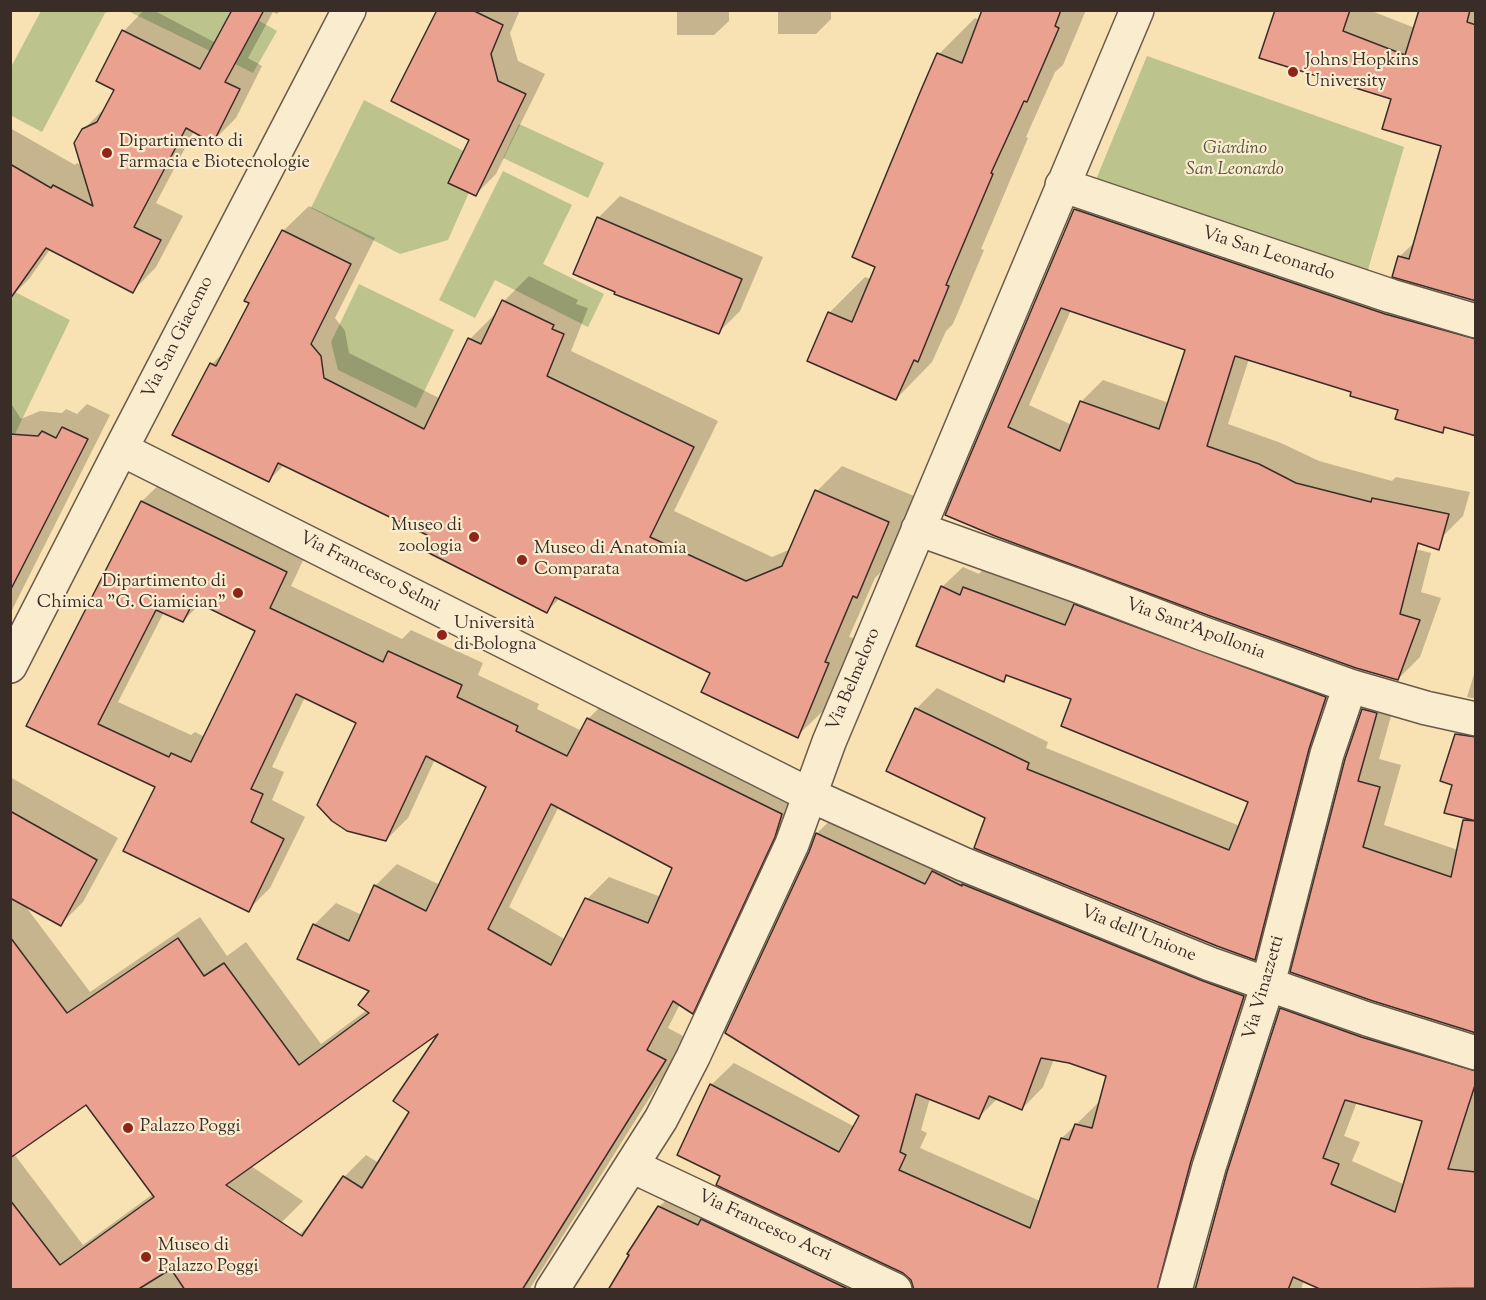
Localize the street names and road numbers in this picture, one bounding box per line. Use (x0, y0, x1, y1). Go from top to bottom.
street label: Via San Leonardo (1199, 223, 1337, 287)
street label: Via San Giacomo (139, 273, 219, 403)
street label: Via Francesco Selmi (295, 528, 443, 618)
street label: Via Sant'Apollonia (1122, 595, 1268, 665)
street label: Via Belmeloro (824, 625, 886, 735)
street label: Via dell'Unione (1077, 902, 1199, 968)
street label: Via Vinazzetti (1240, 933, 1290, 1043)
street label: Via Francesco Acri (694, 1187, 834, 1267)

